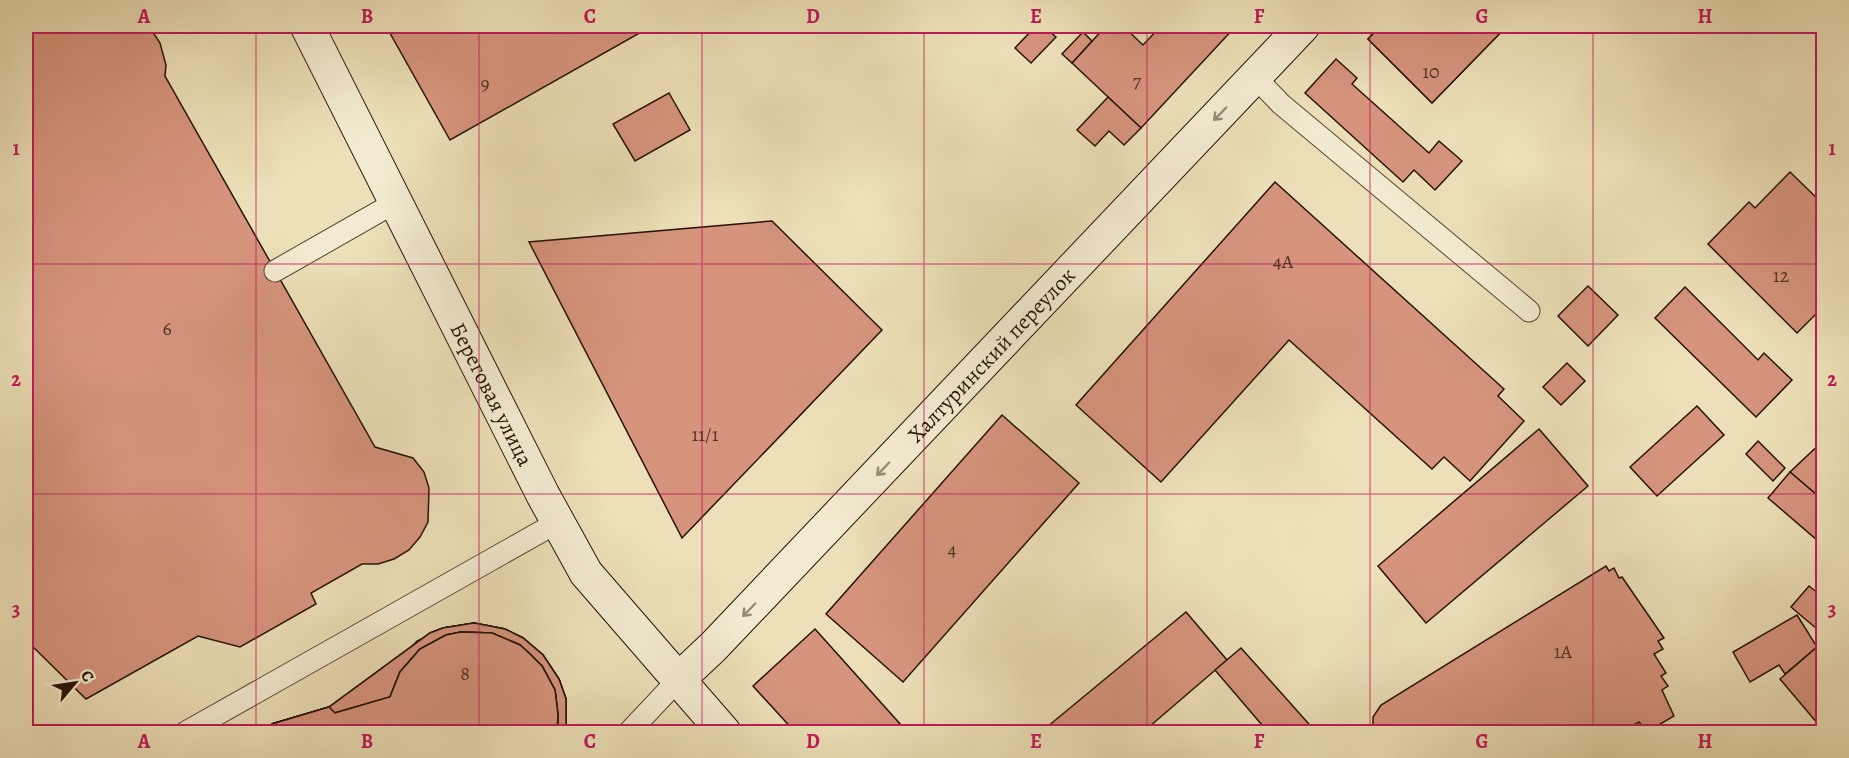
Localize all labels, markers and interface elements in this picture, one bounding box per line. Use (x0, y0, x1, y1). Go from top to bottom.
text: A (137, 3, 151, 30)
text: B (361, 3, 373, 30)
text: C (584, 3, 596, 30)
text: D (806, 3, 820, 30)
text: E (1030, 3, 1042, 30)
text: F (1254, 3, 1265, 30)
text: G (1475, 3, 1489, 30)
text: H (1698, 3, 1713, 30)
house number: 10 (1422, 58, 1440, 85)
house number: 7 (1133, 67, 1142, 94)
house number: 9 (480, 70, 490, 97)
one-way arrow (1213, 107, 1227, 122)
text: 1 (12, 135, 20, 162)
text: 1 (1828, 135, 1836, 162)
house number: 4А (1273, 248, 1294, 275)
street label: Халтуринский переулок (901, 261, 1082, 449)
house number: 12 (1773, 262, 1790, 289)
house number: 6 (162, 315, 172, 342)
street label: Береговая улица (443, 318, 540, 472)
text: 2 (11, 366, 21, 393)
text: 2 (1827, 366, 1837, 393)
house number: 11/1 (691, 421, 719, 448)
one-way arrow (876, 461, 890, 476)
house number: 4 (947, 536, 957, 563)
text: 3 (12, 596, 20, 623)
text: 3 (1828, 596, 1836, 623)
one-way arrow (742, 602, 756, 617)
house number: 1А (1554, 638, 1573, 665)
north arrow (45, 653, 105, 713)
house number: 8 (460, 660, 470, 687)
text: С (75, 667, 99, 686)
text: A (137, 728, 151, 755)
text: B (361, 728, 373, 755)
text: C (584, 728, 596, 755)
text: D (806, 728, 820, 755)
text: E (1030, 728, 1042, 755)
text: F (1254, 728, 1265, 755)
text: G (1475, 728, 1489, 755)
text: H (1698, 728, 1713, 755)

